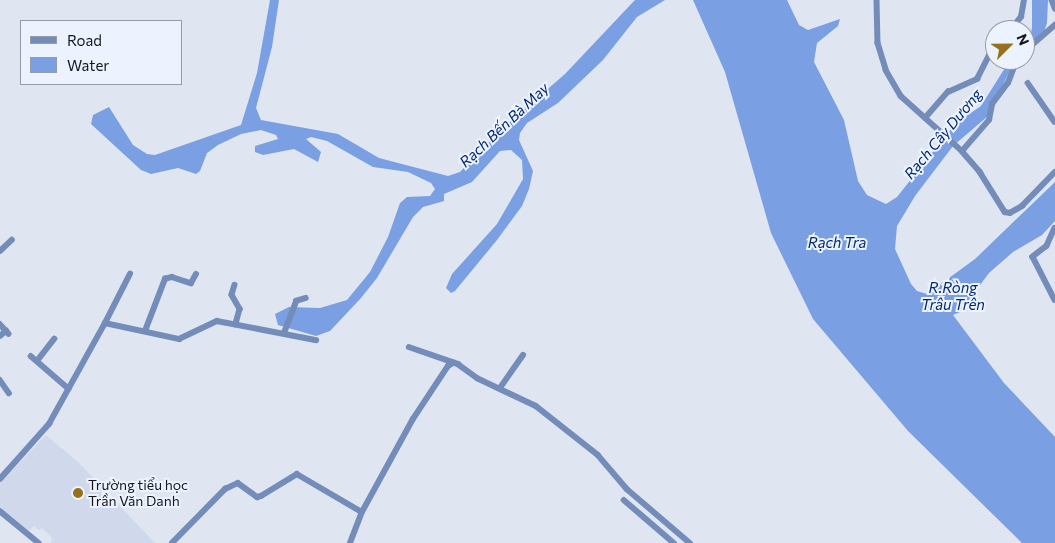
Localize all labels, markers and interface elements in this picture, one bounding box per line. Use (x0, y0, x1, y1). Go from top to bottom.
legend (20, 20, 182, 85)
north arrow (985, 20, 1035, 70)
text: Road (67, 31, 102, 49)
text: N (1013, 31, 1033, 47)
text: Water (67, 56, 109, 74)
water label: Rạch Bến Bà May (456, 79, 552, 171)
water label: Rạch Cây Dương (900, 85, 986, 183)
water label: Rạch Tra (808, 234, 866, 252)
water label: R.Ròng Trâu Trên (921, 278, 985, 313)
place label: Trường tiểu học Trần Văn Danh (88, 477, 188, 510)
marker: Trường tiểu học Trần Văn Danh (72, 487, 84, 499)

